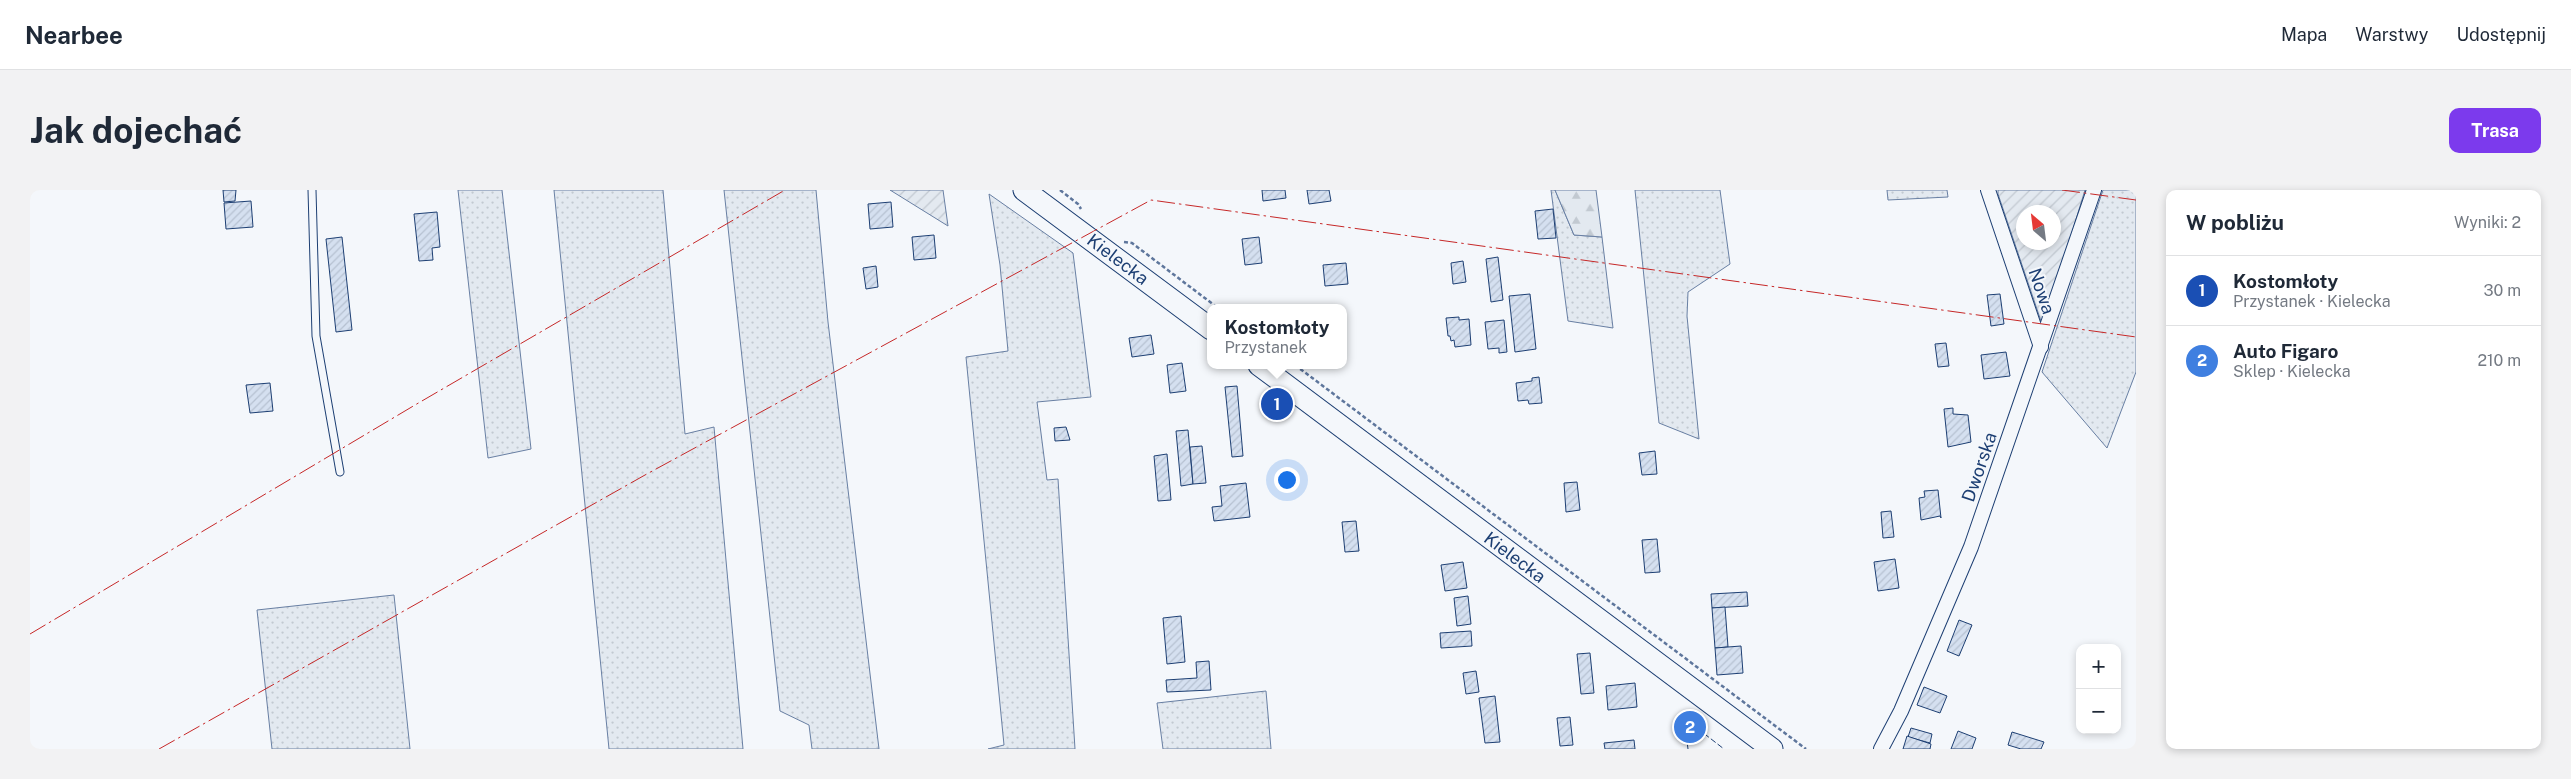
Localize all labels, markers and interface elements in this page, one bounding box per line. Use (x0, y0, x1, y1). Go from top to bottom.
text: Nearbee (25, 21, 123, 49)
text: Mapa (2281, 24, 2327, 45)
text: Warstwy (2355, 24, 2428, 45)
text: Udostępnij (2456, 24, 2546, 45)
button: Trasa (2449, 108, 2541, 153)
text: Jak dojechać (30, 110, 242, 151)
north arrow (2016, 205, 2061, 250)
text: W pobliżu (2186, 210, 2284, 235)
text: Wyniki: 2 (2454, 213, 2521, 232)
street label: Kielecka (1083, 229, 1153, 289)
street label: Nowa (2024, 265, 2060, 317)
text: Kostomłoty (2233, 270, 2338, 292)
text: 1 (2199, 281, 2205, 300)
text: 30 m (2484, 281, 2521, 300)
text: Przystanek · Kielecka (2233, 292, 2391, 311)
popup (1207, 304, 1347, 369)
text: Kostomłoty (1224, 316, 1330, 338)
text: Przystanek (1224, 338, 1307, 357)
text: Auto Figaro (2233, 340, 2338, 362)
text: 2 (2197, 351, 2207, 370)
text: 210 m (2477, 351, 2521, 370)
text: Sklep · Kielecka (2233, 362, 2351, 381)
pin: 1 (1261, 385, 1293, 423)
street label: Dworska (1957, 429, 2001, 505)
your location (1274, 467, 1300, 493)
street label: Kielecka (1480, 527, 1550, 587)
map controls (2076, 644, 2121, 734)
button: + (2076, 644, 2121, 689)
button: − (2076, 689, 2121, 734)
pin: 2 (1674, 708, 1706, 746)

